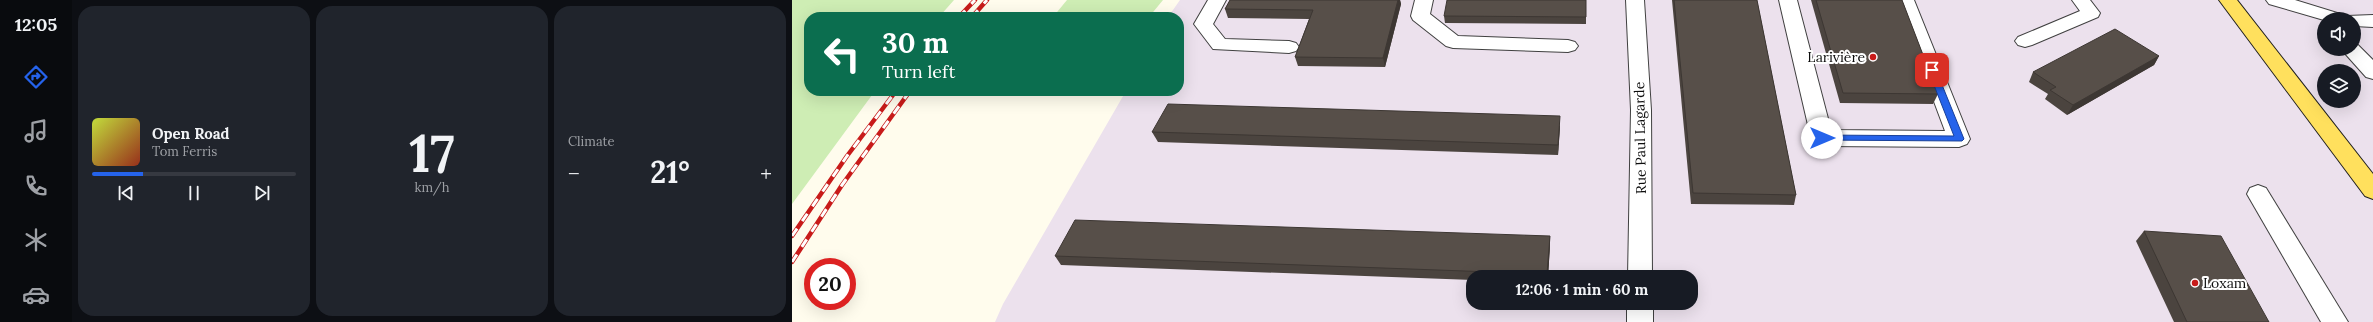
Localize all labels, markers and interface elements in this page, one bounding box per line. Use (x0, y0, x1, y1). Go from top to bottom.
map controls (2317, 12, 2361, 108)
button: sound (2317, 12, 2361, 56)
text: 12:05 (15, 13, 57, 36)
text: 30 m (882, 25, 949, 61)
icon: left (816, 28, 868, 80)
place label: Larivière (1807, 48, 1865, 66)
marker: Larivière (1868, 52, 1878, 62)
pin (1915, 53, 1949, 87)
icon: arrive (1921, 59, 1943, 81)
text: Turn left (882, 60, 955, 83)
icon: directions (22, 63, 50, 91)
button: layers (2317, 64, 2361, 108)
street label: Rue Paul Lagarde (1630, 81, 1650, 194)
icon: music (22, 117, 50, 145)
position arrow (1801, 117, 1843, 159)
text: 17 (409, 120, 455, 186)
text: Open Road (152, 124, 230, 143)
text: Climate (568, 133, 615, 150)
text: Tom Ferris (152, 143, 217, 160)
text: 21° (650, 153, 690, 191)
text: − (568, 159, 580, 187)
text: + (760, 159, 772, 187)
icon: phone (22, 172, 50, 200)
text: km/h (414, 179, 450, 196)
icon: previous (115, 182, 137, 204)
icon: pause (183, 182, 205, 204)
icon: next (251, 182, 273, 204)
icon: climate (22, 226, 50, 254)
speed limit sign: 20 (804, 258, 856, 310)
place label: Loxam (2203, 274, 2247, 292)
marker: Loxam (2190, 278, 2200, 288)
text: 12:06 · 1 min · 60 m (1516, 280, 1648, 299)
icon: car (22, 281, 50, 309)

